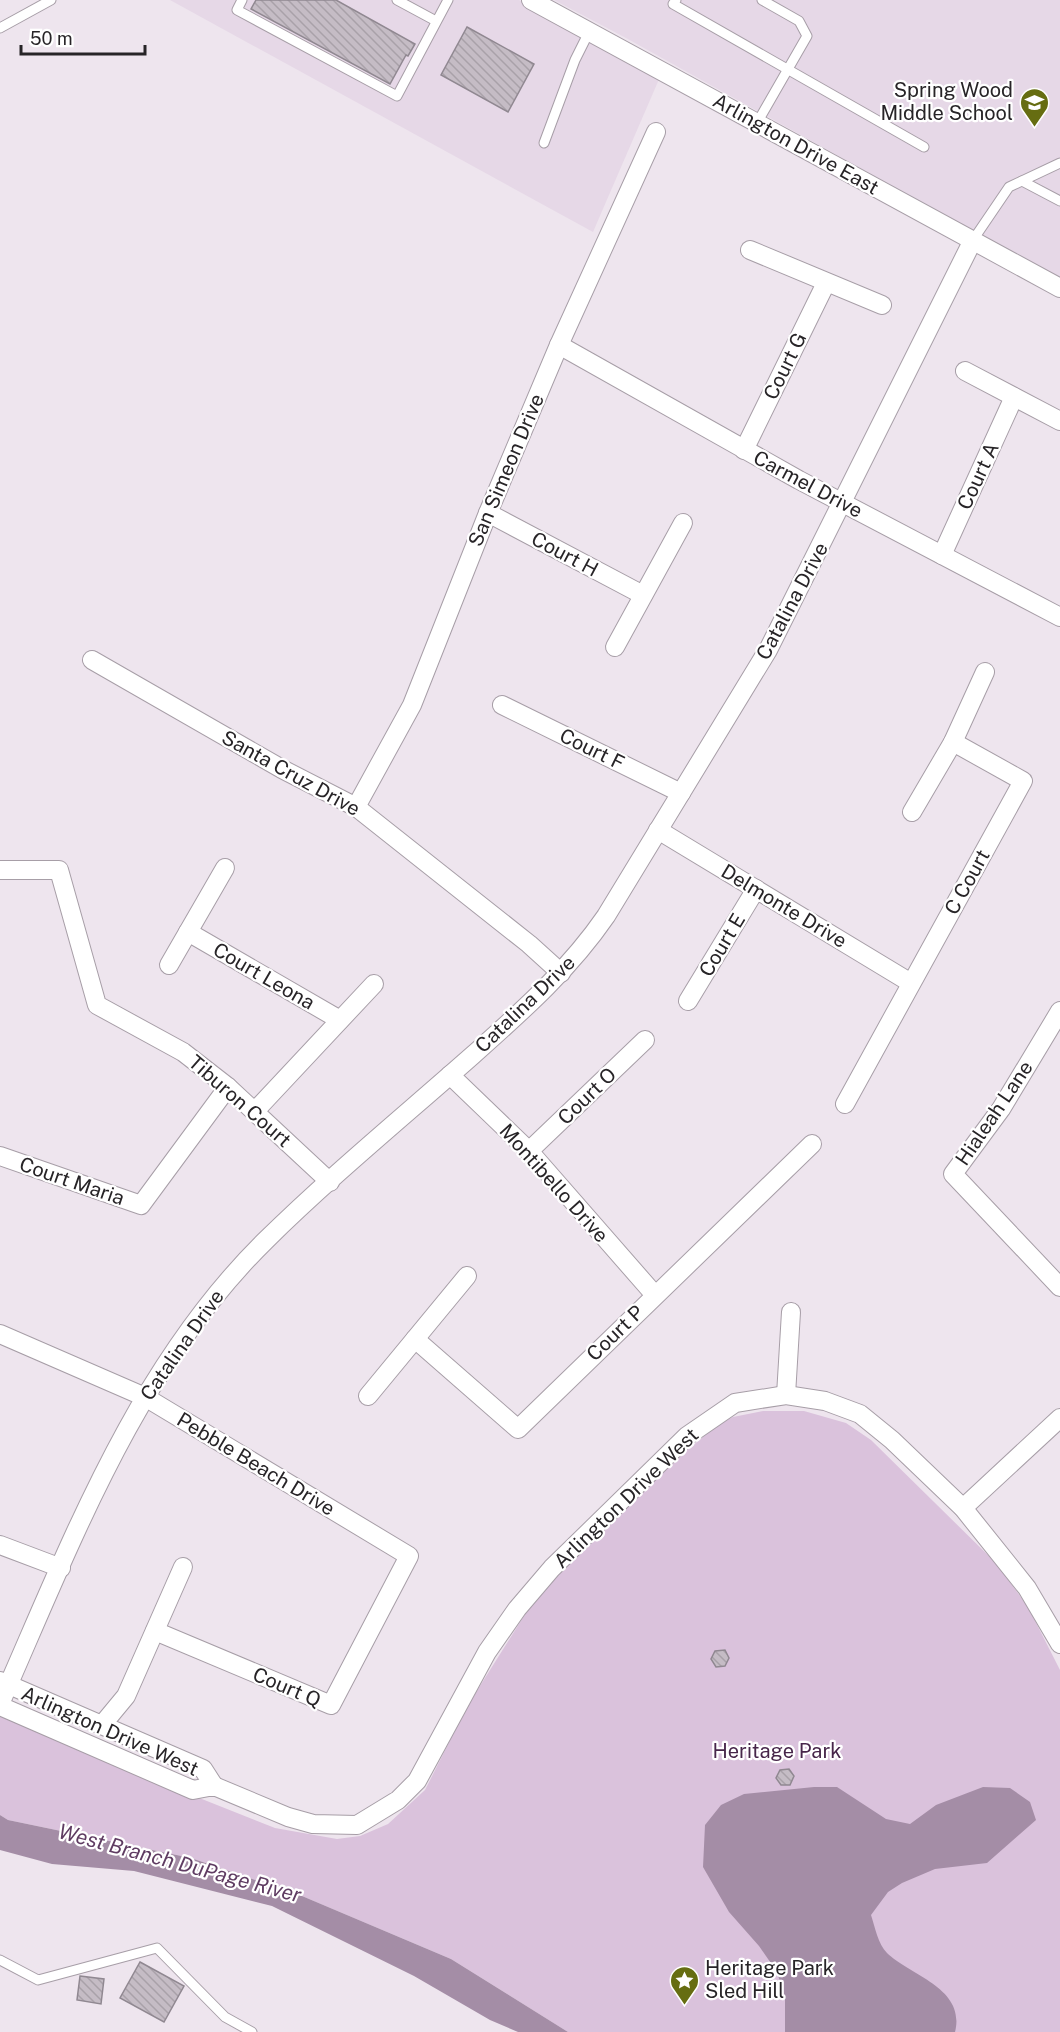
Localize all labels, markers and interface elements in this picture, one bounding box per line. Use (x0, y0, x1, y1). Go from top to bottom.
scale bar (21, 18, 146, 56)
text: 50 m (30, 28, 73, 49)
place label: Spring Wood Middle School (880, 78, 1013, 125)
school or university icon: Spring Wood Middle School (1018, 86, 1050, 128)
street label: Arlington Drive East (709, 88, 883, 200)
street label: Court G (759, 329, 811, 403)
street label: San Simeon Drive (463, 390, 549, 550)
street label: Court A (952, 439, 1004, 513)
street label: Carmel Drive (749, 445, 867, 523)
street label: Court H (527, 526, 603, 582)
street label: Catalina Drive (751, 538, 833, 664)
street label: Court F (556, 723, 628, 775)
street label: Santa Cruz Drive (218, 725, 364, 821)
street label: C Court (939, 845, 995, 919)
street label: Delmonte Drive (717, 859, 851, 953)
street label: Court E (694, 909, 750, 981)
street label: Court Leona (209, 937, 319, 1015)
street label: Catalina Drive (470, 950, 580, 1058)
street label: Tiburon Court (184, 1050, 296, 1152)
street label: Hialeah Lane (950, 1056, 1038, 1170)
street label: Court O (553, 1062, 621, 1130)
street label: Montibello Drive (494, 1119, 614, 1247)
street label: Court Maria (16, 1152, 128, 1210)
street label: Catalina Drive (135, 1285, 229, 1405)
street label: Court P (582, 1300, 649, 1366)
street label: Pebble Beach Drive (173, 1407, 339, 1521)
street label: Arlington Drive West (549, 1423, 703, 1573)
street label: Court Q (249, 1662, 325, 1712)
street label: Arlington Drive West (18, 1681, 202, 1781)
park label: Heritage Park (713, 1739, 841, 1763)
water label: West Branch DuPage River (56, 1819, 305, 1908)
place label: Heritage Park Sled Hill (705, 1956, 834, 2003)
place icon: Heritage Park Sled Hill (668, 1964, 700, 2006)

